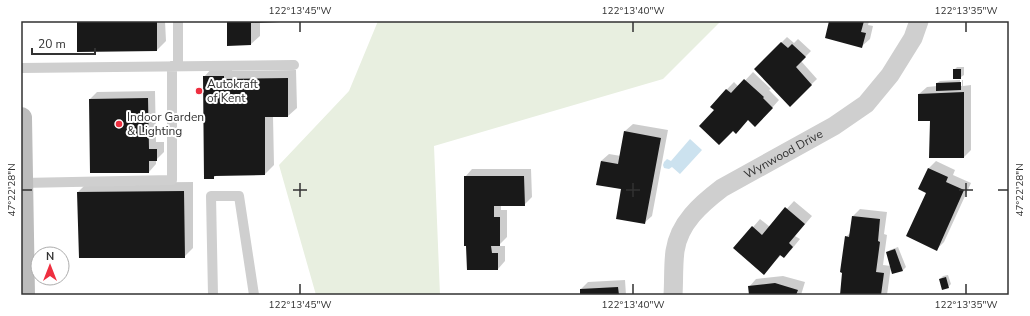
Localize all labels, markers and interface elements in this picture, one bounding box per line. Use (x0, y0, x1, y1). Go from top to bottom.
text: 122°13'45"W (269, 4, 331, 18)
text: 122°13'40"W (602, 4, 664, 18)
text: 122°13'35"W (935, 4, 997, 18)
scale bar (32, 30, 95, 56)
text: 20 m (38, 36, 66, 52)
place label: Autokraft of Kent (207, 76, 259, 106)
marker: Autokraft of Kent (194, 86, 204, 96)
place label: Indoor Garden & Lighting (127, 109, 204, 139)
marker: Indoor Garden & Lighting (114, 119, 124, 129)
street label: Wynwood Drive (741, 126, 826, 182)
text: 47°22'28"N (5, 163, 19, 217)
text: 47°22'28"N (1013, 163, 1027, 217)
north arrow (30, 246, 70, 286)
text: N (46, 249, 54, 264)
text: 122°13'45"W (269, 298, 331, 312)
text: 122°13'40"W (602, 298, 664, 312)
text: 122°13'35"W (935, 298, 997, 312)

